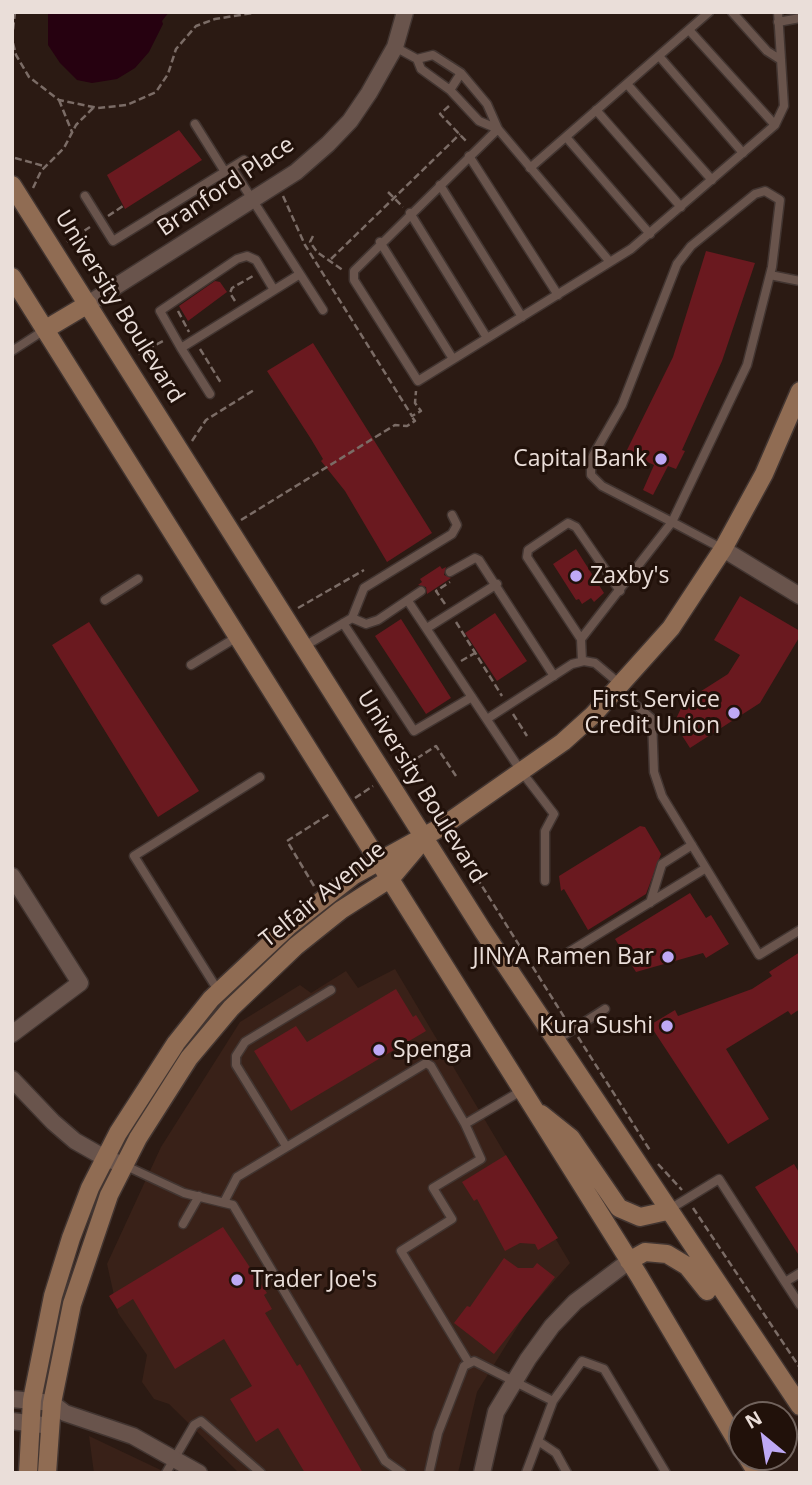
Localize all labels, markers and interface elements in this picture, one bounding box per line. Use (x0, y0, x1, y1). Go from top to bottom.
street label: Branford Place (153, 131, 299, 243)
street label: University Boulevard (48, 205, 190, 409)
place label: Capital Bank (513, 445, 647, 473)
marker: Capital Bank (653, 451, 669, 467)
place label: Zaxby's (590, 562, 670, 590)
marker: Zaxby's (568, 568, 584, 584)
street label: University Boulevard (350, 685, 492, 889)
place label: First Service Credit Union (585, 686, 720, 740)
marker: First Service Credit Union (726, 705, 742, 721)
street label: Telfair Avenue (255, 836, 391, 954)
place label: JINYA Ramen Bar (472, 943, 654, 971)
marker: JINYA Ramen Bar (660, 949, 676, 965)
place label: Kura Sushi (539, 1012, 653, 1040)
marker: Kura Sushi (659, 1018, 675, 1034)
place label: Spenga (393, 1036, 472, 1064)
marker: Spenga (371, 1042, 387, 1058)
place label: Trader Joe's (251, 1266, 377, 1294)
marker: Trader Joe's (229, 1272, 245, 1288)
north arrow (728, 1401, 798, 1471)
text: N (740, 1404, 767, 1435)

